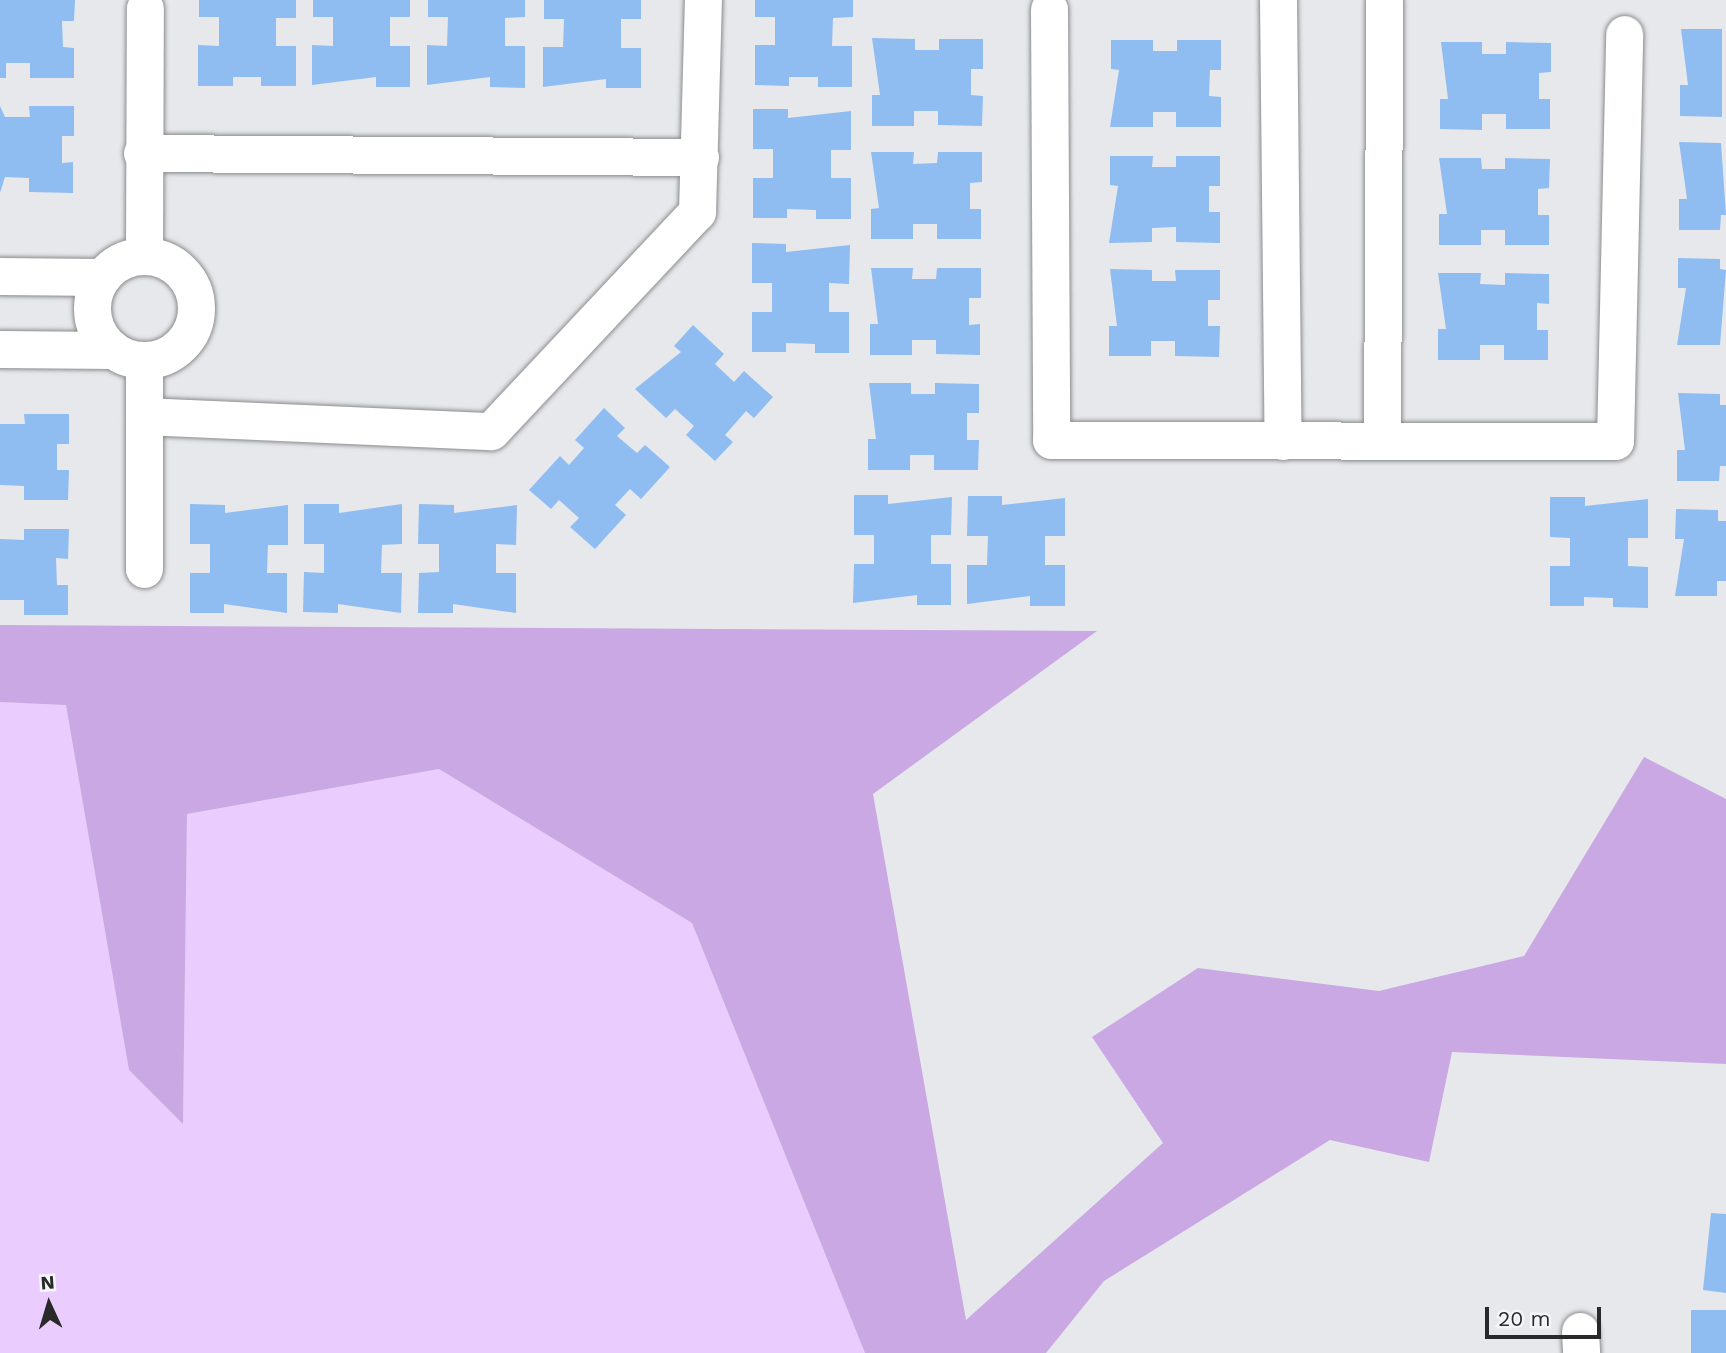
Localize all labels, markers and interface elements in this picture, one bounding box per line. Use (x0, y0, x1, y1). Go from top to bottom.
north arrow (14, 1269, 84, 1339)
text: N (40, 1271, 55, 1295)
scale bar (1488, 1294, 1604, 1338)
text: 20 m (1498, 1306, 1550, 1331)

